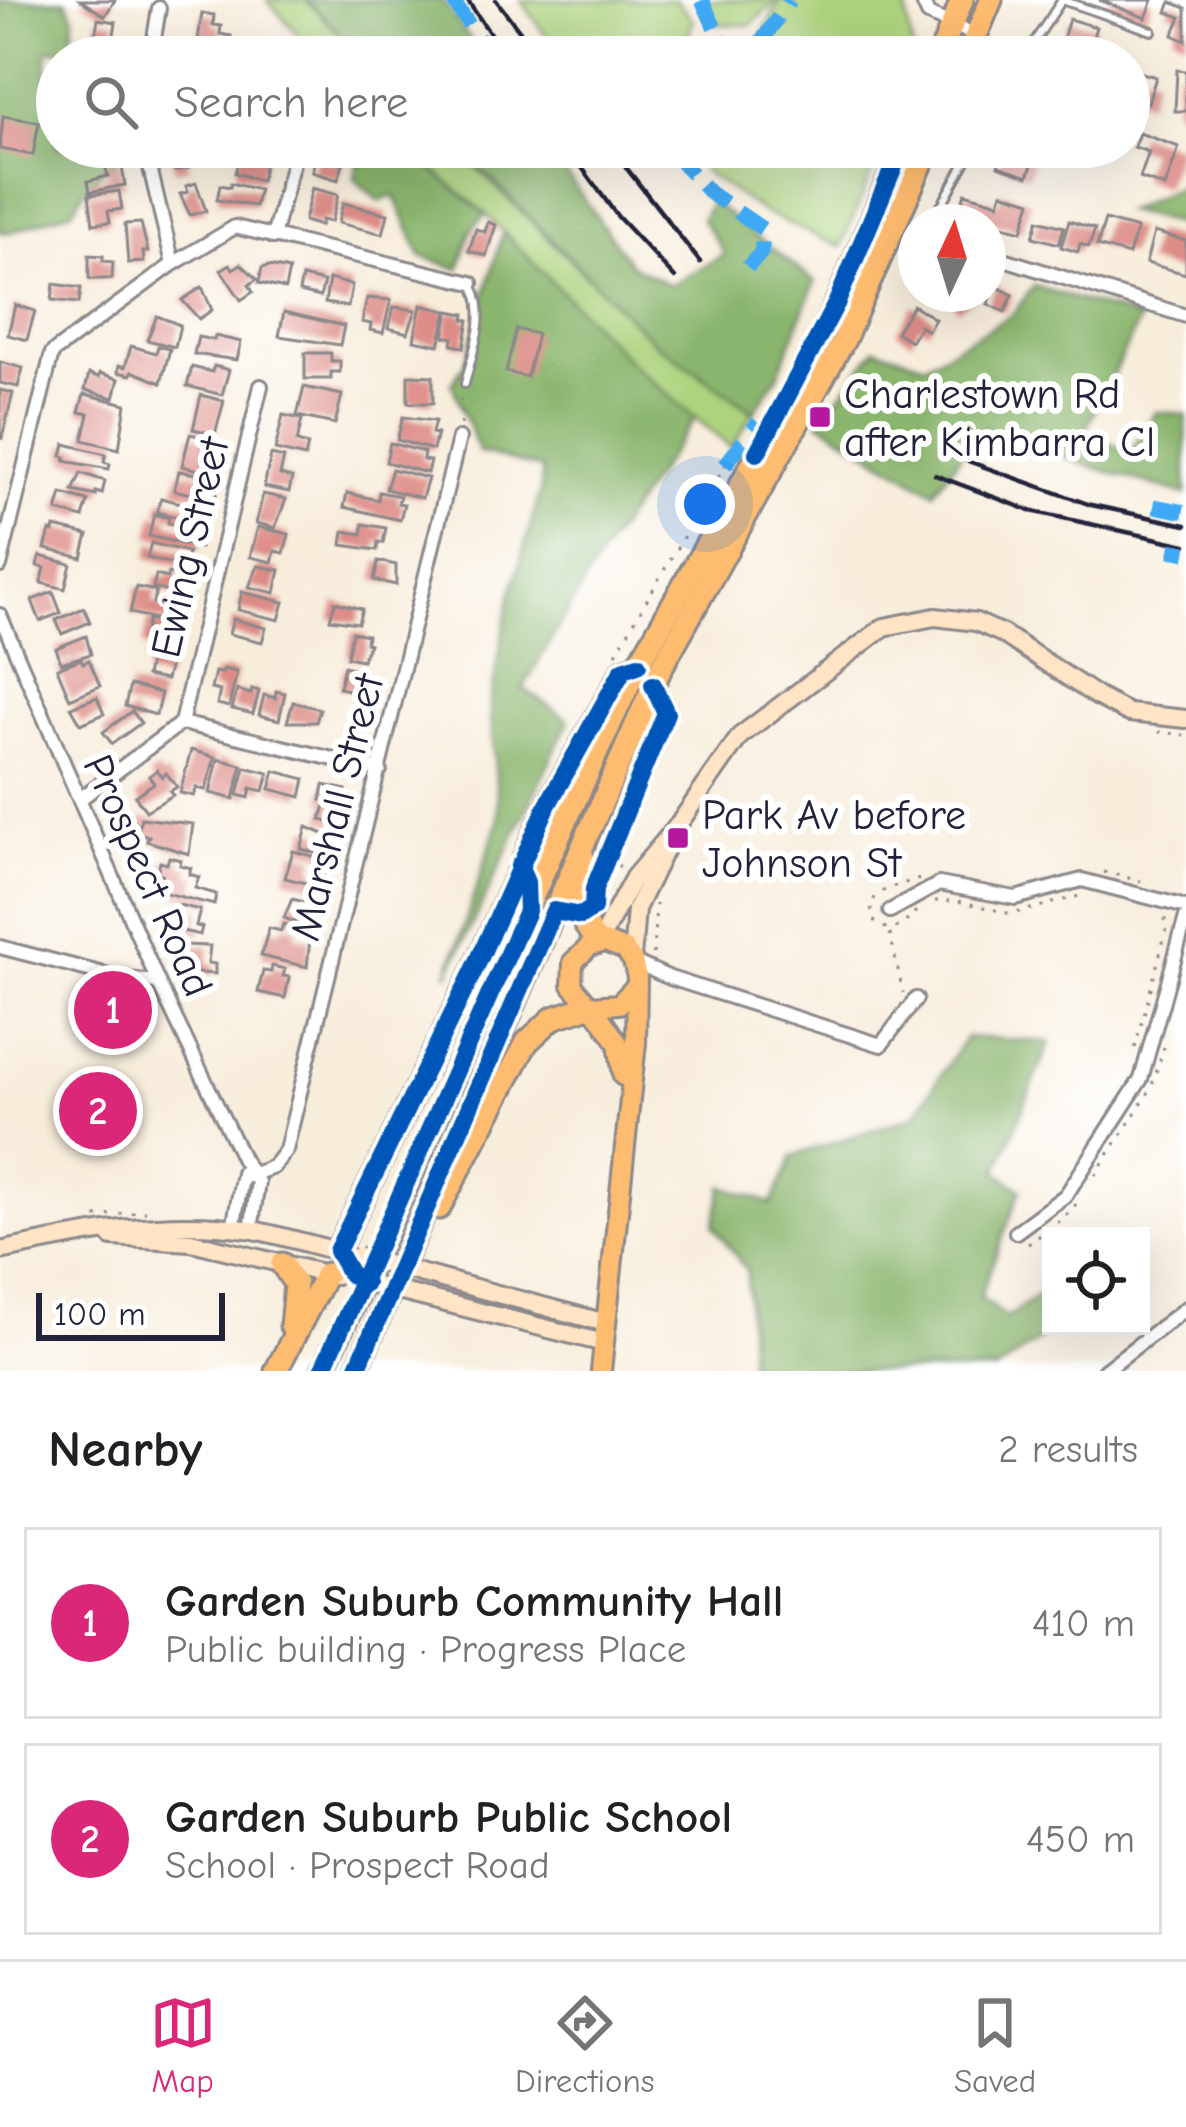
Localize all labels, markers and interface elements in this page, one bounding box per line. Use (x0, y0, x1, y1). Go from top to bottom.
search box (36, 36, 1150, 168)
icon: search (78, 69, 144, 135)
text: Search here (174, 76, 408, 128)
north arrow (898, 204, 1006, 312)
place label: Charlestown Rd after Kimbarra Cl (844, 370, 1155, 467)
marker: Charlestown Rd after Kimbarra Cl (807, 404, 833, 430)
street label: Ewing Street (141, 430, 240, 662)
your location (675, 474, 735, 534)
street label: Marshall Street (281, 667, 395, 946)
street label: Prospect Road (73, 747, 223, 1004)
place label: Park Av before Johnson St (702, 791, 966, 888)
marker: Park Av before Johnson St (665, 825, 691, 851)
pin: 1 (74, 965, 152, 1055)
pin: 2 (59, 1066, 137, 1156)
map controls (1042, 1227, 1150, 1335)
button: locate (1042, 1227, 1150, 1335)
scale bar (36, 1287, 225, 1340)
text: 100 m (54, 1295, 146, 1333)
text: Nearby (48, 1420, 202, 1479)
text: 2 results (998, 1427, 1138, 1472)
text: Garden Suburb Community Hall (165, 1575, 783, 1627)
text: 1 (82, 1601, 98, 1646)
text: 410 m (1032, 1601, 1135, 1646)
text: Public building · Progress Place (165, 1627, 686, 1672)
text: Garden Suburb Public School (165, 1791, 732, 1843)
text: 2 (80, 1817, 100, 1862)
text: 450 m (1026, 1817, 1135, 1862)
text: School · Prospect Road (165, 1843, 550, 1888)
tab: Map (150, 1990, 216, 2100)
tab: Directions (515, 1990, 655, 2100)
tab: Saved (954, 1990, 1036, 2100)

